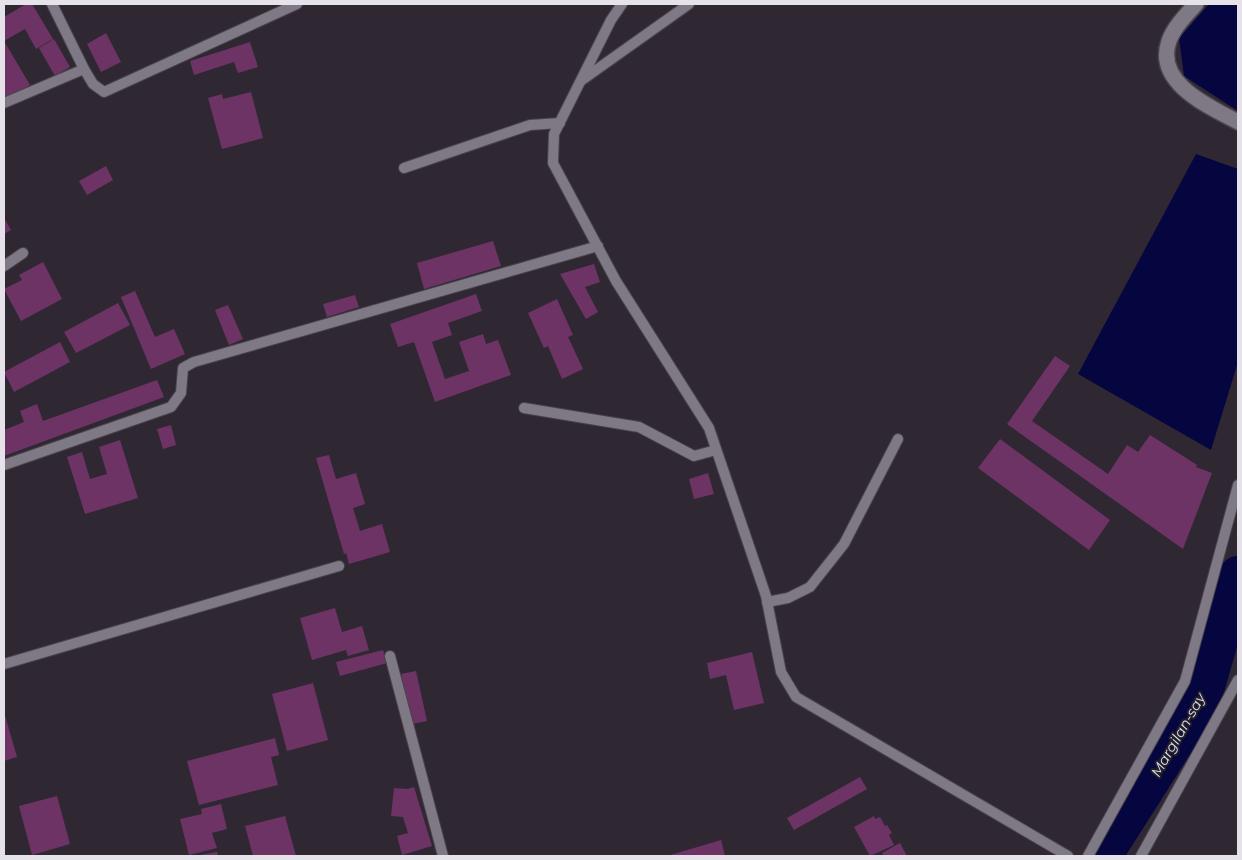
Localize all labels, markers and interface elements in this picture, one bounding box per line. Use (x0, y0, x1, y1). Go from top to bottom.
water label: Margilan-say (1147, 689, 1210, 780)

